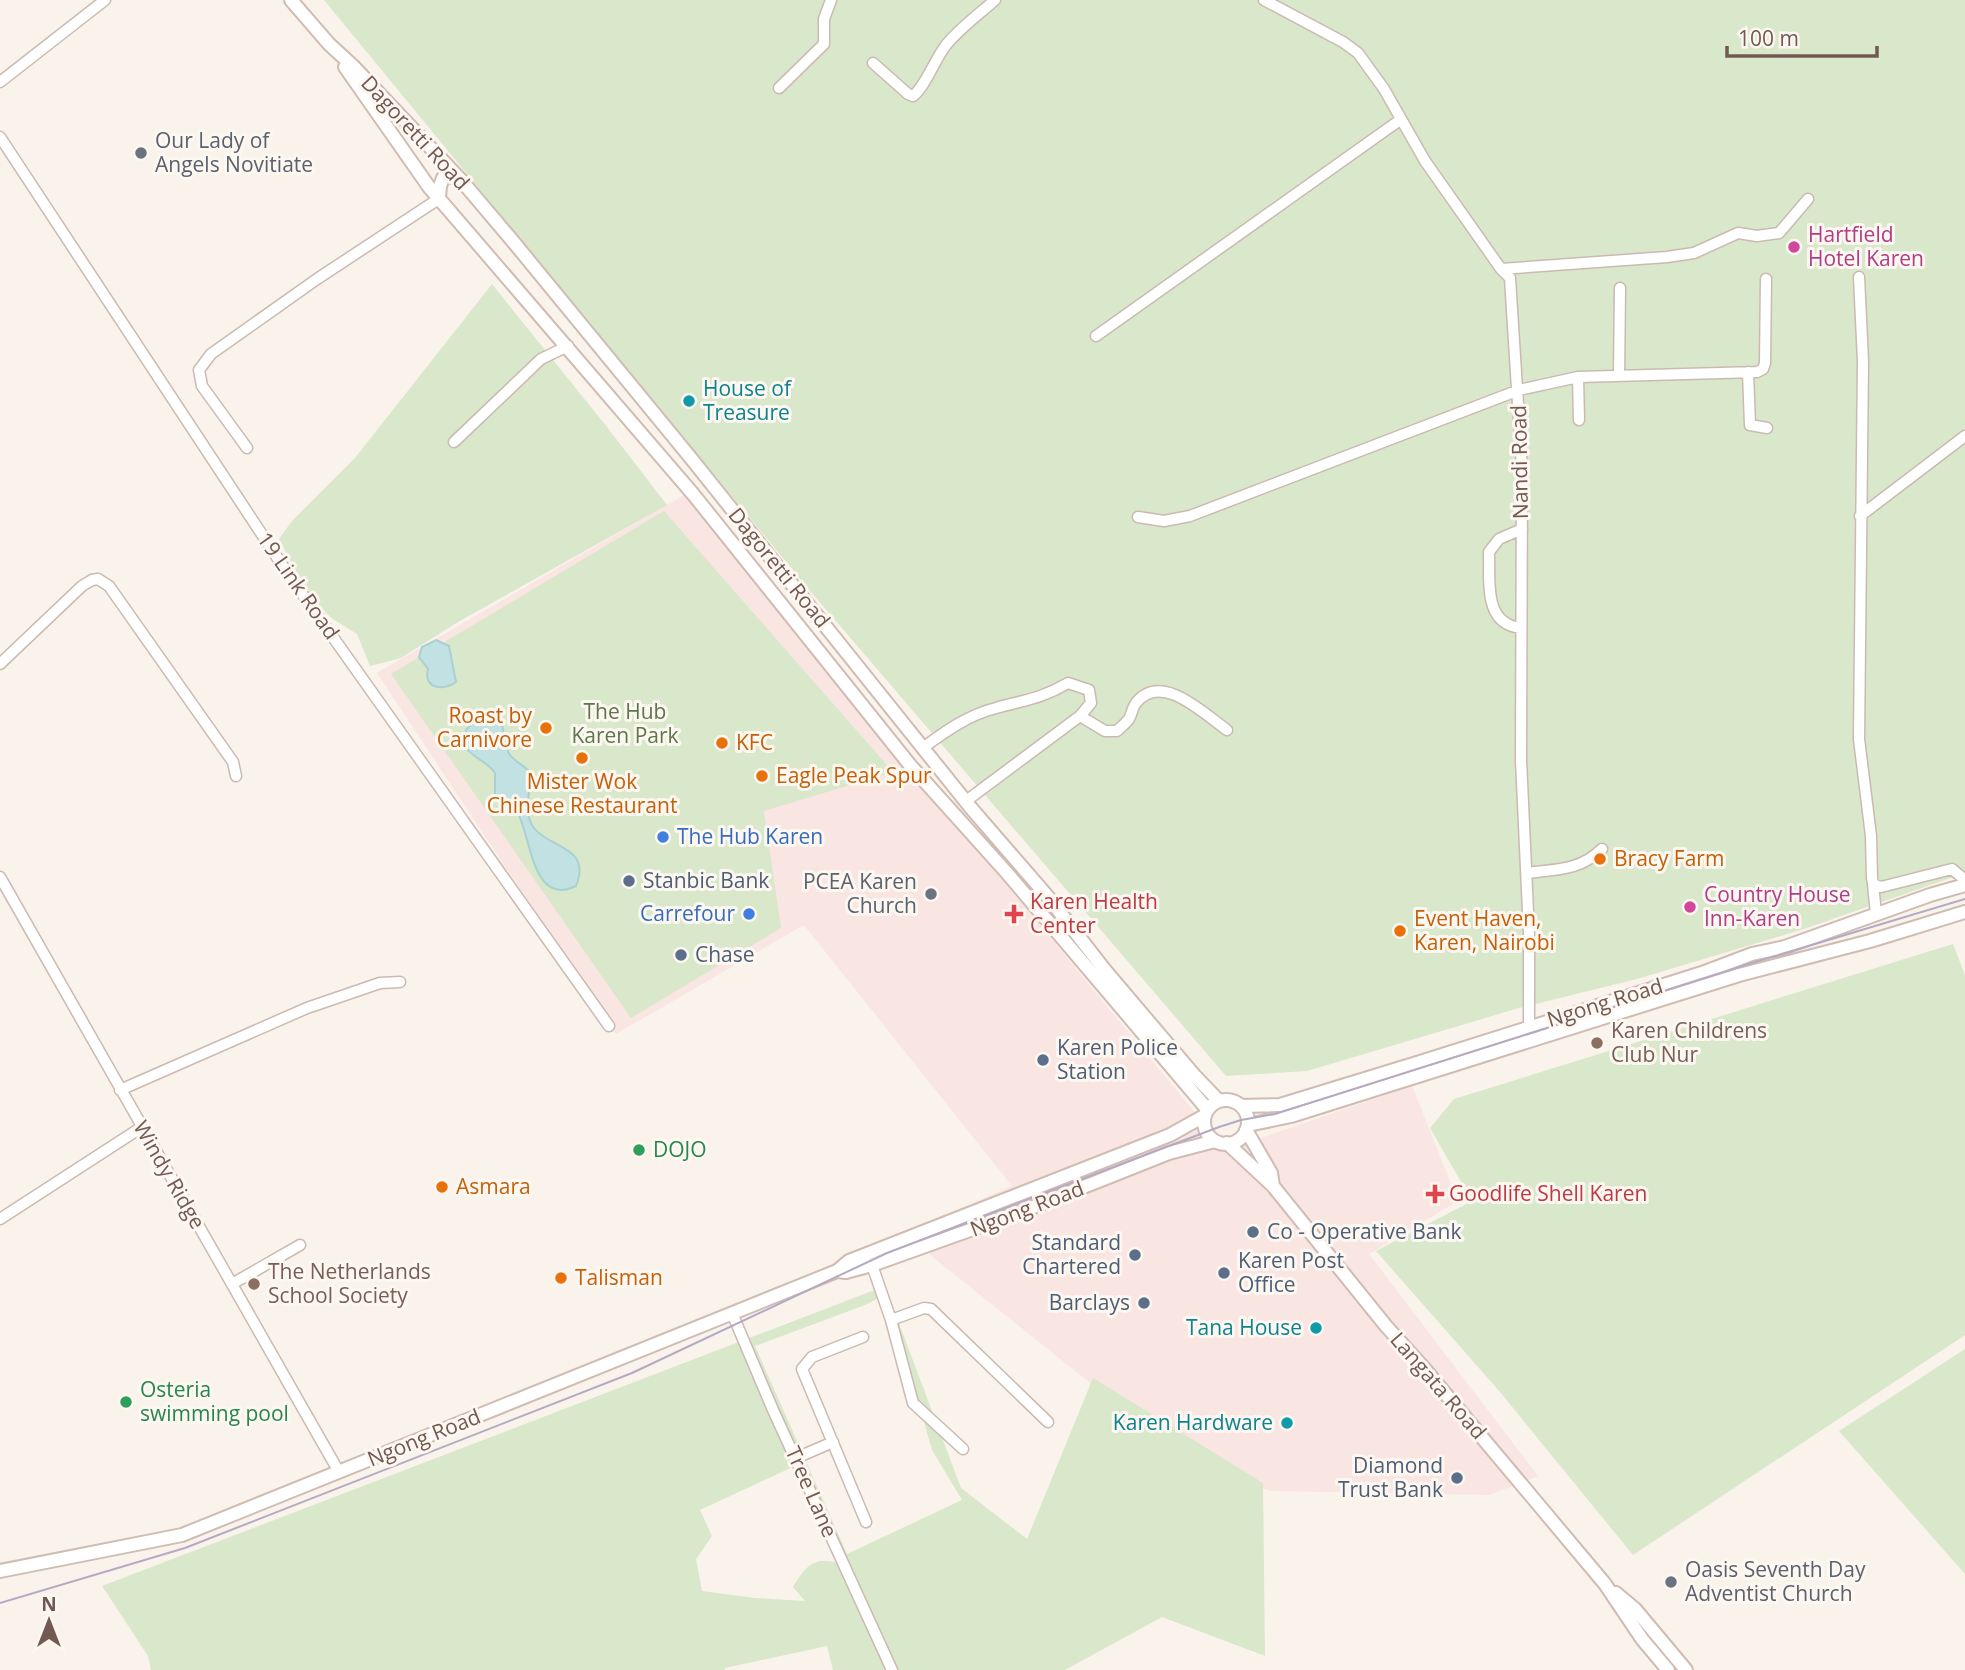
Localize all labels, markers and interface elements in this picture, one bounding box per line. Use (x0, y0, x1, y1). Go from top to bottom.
scale bar (1727, 14, 1878, 58)
text: 100 m (1738, 24, 1799, 52)
street label: Dagoretti Road (355, 69, 476, 196)
place label: Our Lady of Angels Novitiate (155, 126, 313, 178)
marker: Our Lady of Angels Novitiate (133, 145, 149, 161)
place label: Hartfield Hotel Karen (1808, 220, 1924, 272)
marker: Hartfield Hotel Karen (1786, 239, 1802, 255)
place label: House of Treasure (703, 374, 793, 426)
marker: House of Treasure (681, 393, 697, 409)
street label: Nandi Road (1504, 405, 1534, 519)
street label: Dagoretti Road (723, 501, 837, 633)
street label: 19 Link Road (251, 526, 346, 645)
park label: The Hub Karen Park (571, 697, 679, 749)
place label: Roast by Carnivore (437, 701, 532, 753)
marker: Roast by Carnivore (538, 720, 554, 736)
place label: KFC (736, 728, 773, 756)
marker: KFC (714, 735, 730, 751)
marker: Mister Wok Chinese Restaurant (574, 750, 590, 766)
place label: Eagle Peak Spur (776, 761, 932, 789)
place label: Mister Wok Chinese Restaurant (487, 767, 677, 819)
marker: Eagle Peak Spur (754, 768, 770, 784)
place label: The Hub Karen (677, 822, 823, 850)
marker: The Hub Karen (655, 829, 671, 845)
place label: Bracy Farm (1614, 844, 1724, 872)
marker: Bracy Farm (1592, 851, 1608, 867)
place label: Stanbic Bank (643, 866, 769, 894)
place label: PCEA Karen Church (803, 867, 917, 919)
marker: Stanbic Bank (621, 873, 637, 889)
place label: Country House Inn-Karen (1704, 880, 1850, 932)
marker: PCEA Karen Church (923, 886, 939, 902)
place label: Karen Health Center (1030, 887, 1158, 939)
place label: Carrefour (640, 899, 735, 927)
marker: Country House Inn-Karen (1682, 899, 1698, 915)
marker: Karen Health Center (1004, 904, 1024, 924)
place label: Event Haven, Karen, Nairobi (1414, 904, 1555, 956)
marker: Carrefour (741, 906, 757, 922)
marker: Event Haven, Karen, Nairobi (1392, 923, 1408, 939)
place label: Chase (695, 940, 755, 968)
marker: Chase (673, 947, 689, 963)
street label: Ngong Road (1543, 971, 1666, 1033)
place label: Karen Childrens Club Nur (1611, 1016, 1767, 1068)
place label: Karen Police Station (1057, 1033, 1178, 1085)
marker: Karen Childrens Club Nur (1589, 1035, 1605, 1051)
marker: Karen Police Station (1035, 1052, 1051, 1068)
street label: Windy Ridge (128, 1115, 212, 1234)
place label: DOJO (653, 1135, 707, 1163)
marker: DOJO (631, 1142, 647, 1158)
place label: Asmara (456, 1172, 531, 1200)
street label: Ngong Road (966, 1174, 1088, 1243)
marker: Asmara (434, 1179, 450, 1195)
place label: Goodlife Shell Karen (1449, 1179, 1647, 1207)
marker: Goodlife Shell Karen (1427, 1186, 1443, 1202)
place label: Co - Operative Bank (1267, 1217, 1461, 1245)
marker: Co - Operative Bank (1245, 1224, 1261, 1240)
place label: Standard Chartered (1022, 1228, 1121, 1280)
place label: Karen Post Office (1238, 1246, 1344, 1298)
marker: Standard Chartered (1127, 1247, 1143, 1263)
place label: The Netherlands School Society (268, 1257, 431, 1309)
place label: Talisman (575, 1263, 663, 1291)
marker: Karen Post Office (1216, 1265, 1232, 1281)
marker: Talisman (553, 1270, 569, 1286)
marker: The Netherlands School Society (246, 1276, 262, 1292)
place label: Barclays (1049, 1288, 1130, 1316)
marker: Barclays (1136, 1295, 1152, 1311)
place label: Tana House (1186, 1313, 1302, 1341)
marker: Tana House (1308, 1320, 1324, 1336)
street label: Langata Road (1384, 1326, 1493, 1445)
place label: Osteria swimming pool (140, 1375, 289, 1427)
marker: Osteria swimming pool (118, 1394, 134, 1410)
street label: Ngong Road (363, 1402, 484, 1472)
place label: Karen Hardware (1113, 1408, 1273, 1436)
marker: Karen Hardware (1279, 1415, 1295, 1431)
street label: Tree Lane (779, 1442, 844, 1541)
place label: Diamond Trust Bank (1338, 1451, 1443, 1503)
marker: Diamond Trust Bank (1449, 1470, 1465, 1486)
place label: Oasis Seventh Day Adventist Church (1685, 1555, 1866, 1607)
marker: Oasis Seventh Day Adventist Church (1663, 1574, 1679, 1590)
north arrow (14, 1586, 84, 1656)
text: N (41, 1591, 57, 1617)

